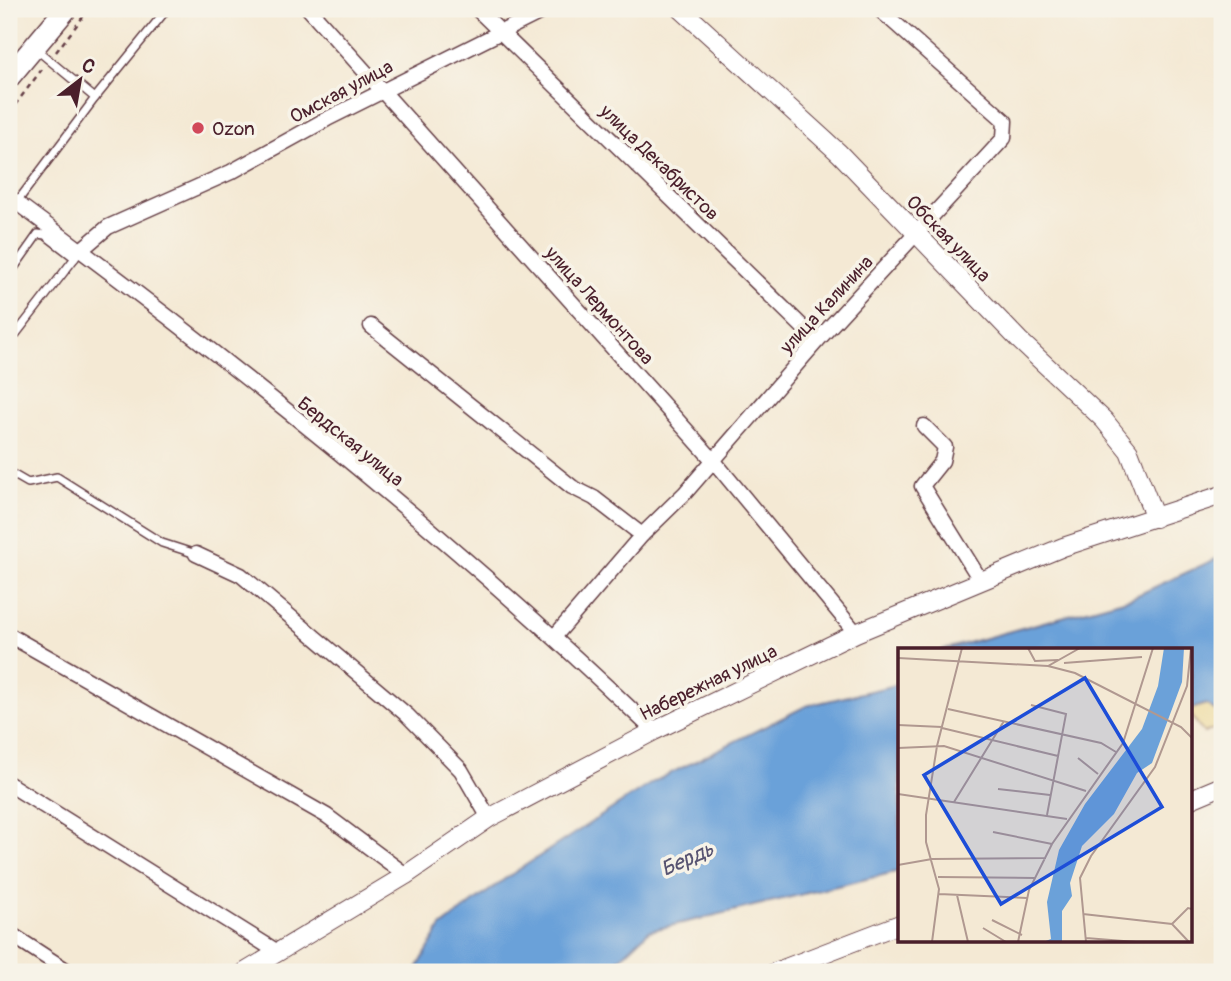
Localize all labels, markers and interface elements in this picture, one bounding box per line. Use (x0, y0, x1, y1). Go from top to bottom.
north arrow (46, 46, 116, 116)
text: С (77, 53, 100, 80)
street label: Омская улица (286, 55, 397, 129)
street label: улица Декабристов (594, 99, 724, 226)
place label: Ozon (212, 117, 255, 141)
marker: Ozon (190, 120, 206, 136)
street label: Обская улица (901, 190, 996, 287)
street label: улица Лермонтова (539, 241, 659, 370)
street label: улица Калинина (774, 250, 879, 360)
street label: Бердская улица (292, 392, 408, 492)
street label: Набережная улица (636, 639, 781, 727)
inset map (898, 648, 1192, 942)
water label: Бердь (657, 836, 718, 883)

